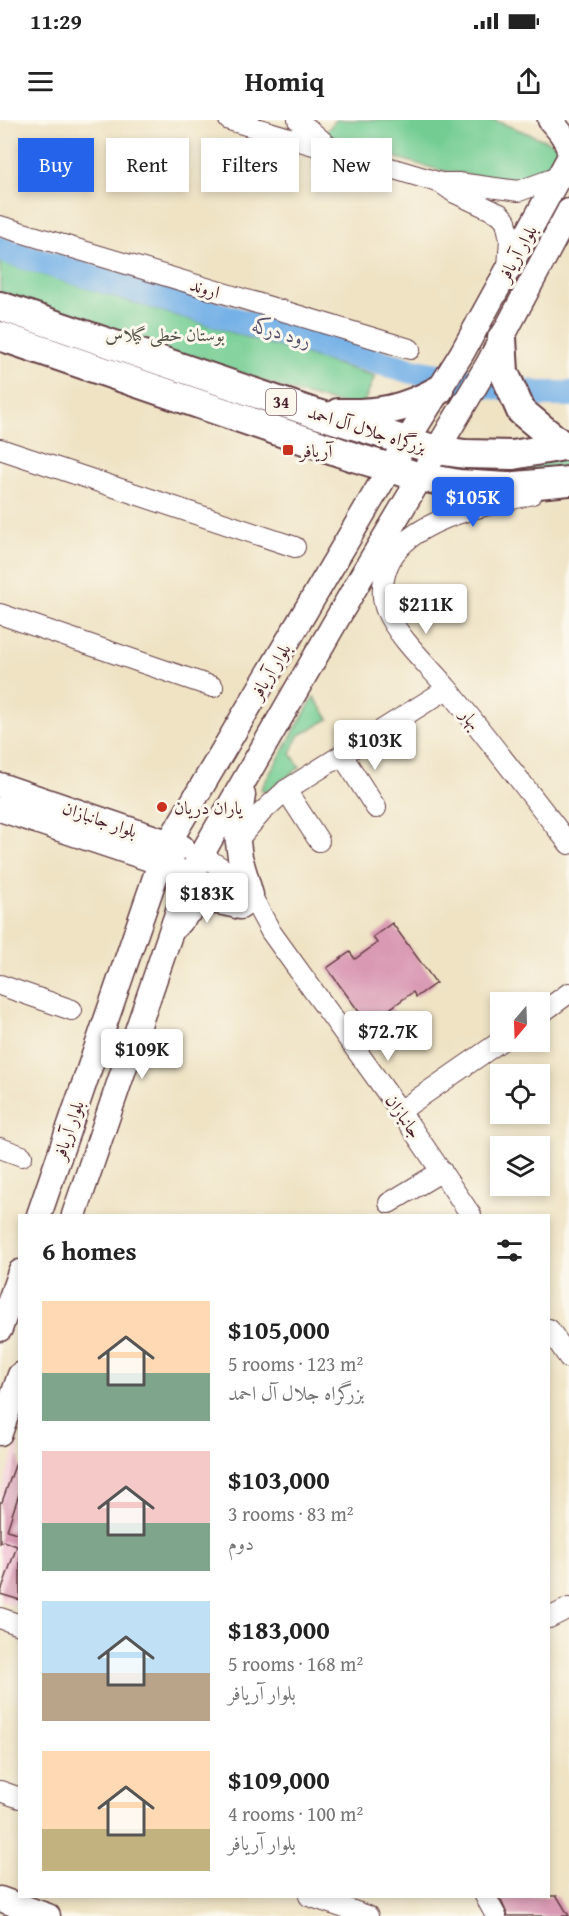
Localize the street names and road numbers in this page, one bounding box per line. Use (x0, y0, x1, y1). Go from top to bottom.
street label: بلوار آریافر (489, 220, 544, 288)
street label: اروند (187, 271, 223, 305)
road number: 34 (266, 389, 296, 415)
street label: بزرگراه جلال آل احمد (304, 398, 430, 460)
street label: بلوار آریافر (242, 638, 297, 706)
street label: بهار (453, 701, 488, 736)
street label: بلوار جانبازان (59, 794, 141, 844)
street label: جانبازان (379, 1088, 429, 1144)
street label: بلوار آریافر (45, 1097, 91, 1165)

